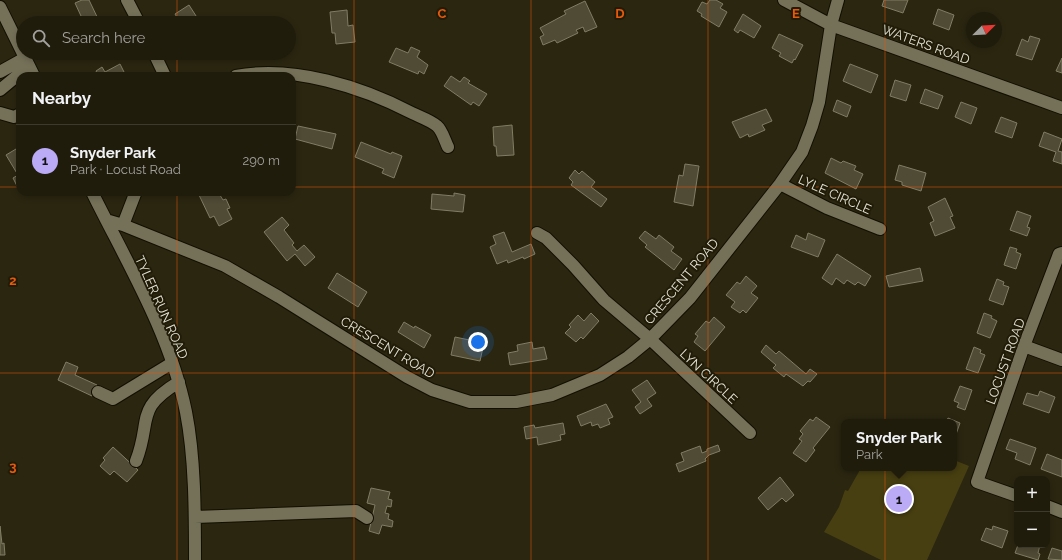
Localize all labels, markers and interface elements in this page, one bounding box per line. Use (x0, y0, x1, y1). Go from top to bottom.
text: C (438, 6, 447, 21)
text: D (615, 6, 625, 21)
text: E (792, 6, 800, 21)
north arrow (966, 12, 1002, 48)
search box (16, 16, 296, 60)
street label: WATERS ROAD (880, 22, 972, 67)
icon: search (30, 27, 52, 49)
text: Search here (62, 29, 145, 47)
text: Nearby (32, 88, 91, 108)
text: Snyder Park (70, 144, 156, 162)
text: 1 (42, 153, 48, 168)
text: 290 m (242, 153, 280, 168)
text: Park · Locust Road (70, 162, 181, 177)
street label: LYLE CIRCLE (796, 172, 874, 217)
street label: CRESCENT ROAD (641, 236, 721, 327)
street label: TYLER RUN ROAD (132, 253, 191, 361)
text: 2 (9, 273, 17, 288)
street label: CRESCENT ROAD (338, 313, 437, 381)
street label: LOCUST ROAD (983, 316, 1028, 406)
your location (468, 332, 488, 352)
street label: LYN CIRCLE (677, 346, 741, 407)
popup (841, 419, 957, 471)
text: Snyder Park (856, 429, 942, 447)
text: Park (856, 447, 883, 462)
text: 3 (9, 459, 17, 474)
map controls (1014, 476, 1050, 548)
button: + (1014, 476, 1050, 512)
pin: 1 (886, 484, 912, 514)
button: − (1014, 512, 1050, 548)

